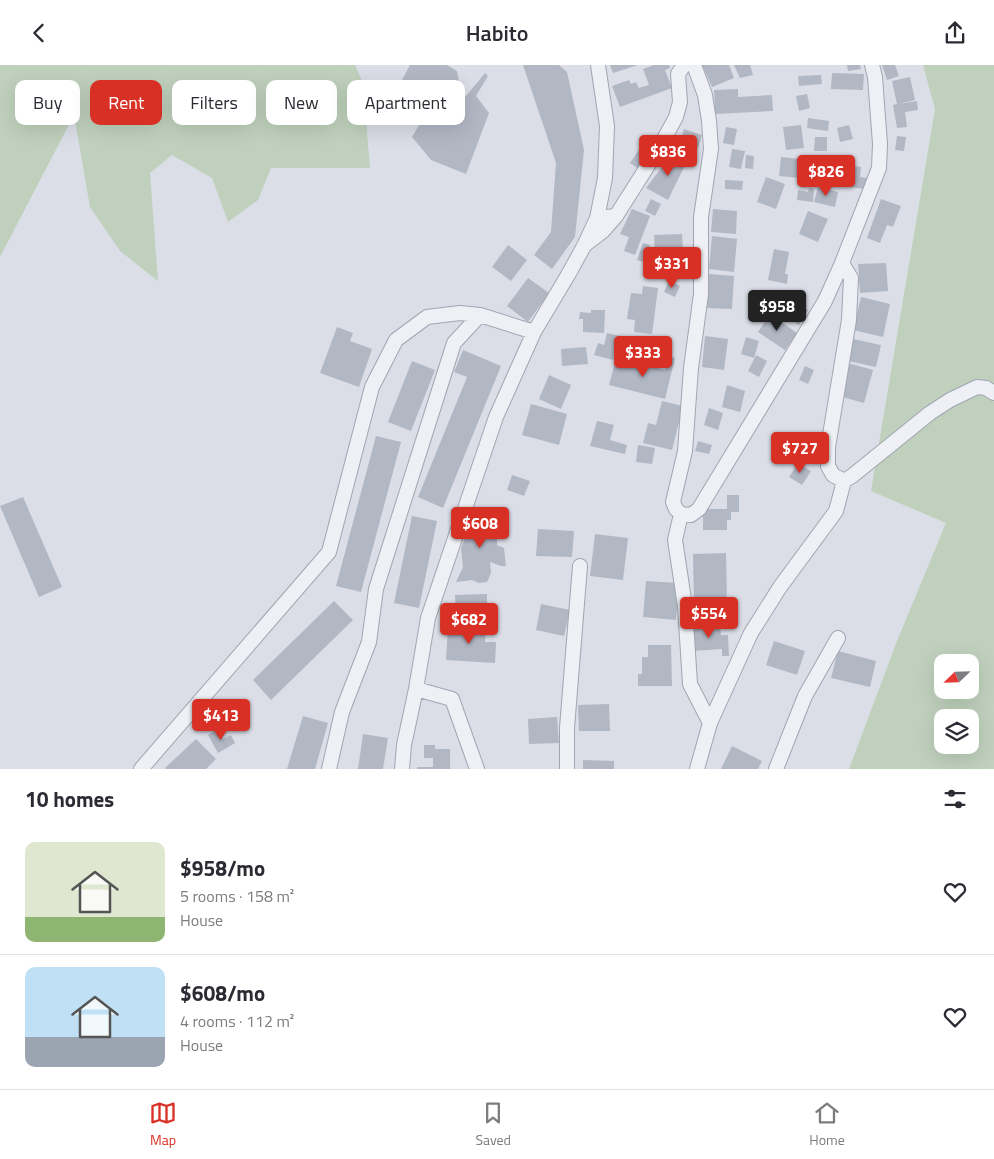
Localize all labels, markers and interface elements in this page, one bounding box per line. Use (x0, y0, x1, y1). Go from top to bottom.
text: Habito (466, 16, 528, 50)
icon: back (25, 19, 53, 47)
icon: share (941, 19, 969, 47)
chip: Buy (15, 80, 80, 125)
chip: Rent (90, 80, 162, 125)
chip: Filters (172, 80, 256, 125)
chip: New (266, 80, 337, 125)
chip: Apartment (347, 80, 465, 125)
pin: $836 (638, 135, 698, 177)
text: $836 (650, 139, 686, 163)
pin: $826 (796, 155, 856, 197)
text: $826 (808, 159, 844, 183)
pin: $331 (642, 247, 702, 289)
text: $331 (654, 251, 690, 275)
pin: $958 (747, 289, 807, 332)
text: $958 (759, 294, 795, 318)
pin: $333 (613, 335, 673, 378)
text: $333 (625, 340, 661, 364)
pin: $727 (770, 431, 830, 474)
text: $727 (782, 436, 818, 460)
pin: $608 (450, 507, 510, 549)
text: $608 (462, 511, 498, 535)
pin: $554 (679, 597, 739, 639)
text: $554 (691, 601, 727, 625)
pin: $682 (439, 603, 499, 645)
text: $682 (451, 607, 487, 631)
north arrow (934, 654, 979, 699)
map controls (934, 654, 979, 754)
pin: $413 (191, 699, 251, 741)
text: $413 (203, 703, 239, 727)
button: layers (934, 709, 979, 754)
text: 10 homes (25, 783, 114, 815)
icon: filters (941, 785, 969, 813)
text: $958/mo (180, 852, 265, 884)
icon: home (65, 862, 125, 922)
icon: heart (941, 878, 969, 906)
text: 5 rooms · 158 m² (180, 884, 294, 908)
text: House (180, 908, 223, 932)
text: $608/mo (180, 977, 265, 1009)
icon: home (65, 987, 125, 1047)
icon: heart (941, 1003, 969, 1031)
text: 4 rooms · 112 m² (180, 1009, 294, 1033)
text: House (180, 1033, 223, 1057)
tab: Map (149, 1099, 177, 1150)
tab: Saved (475, 1099, 511, 1150)
tab: Home (809, 1099, 845, 1150)

